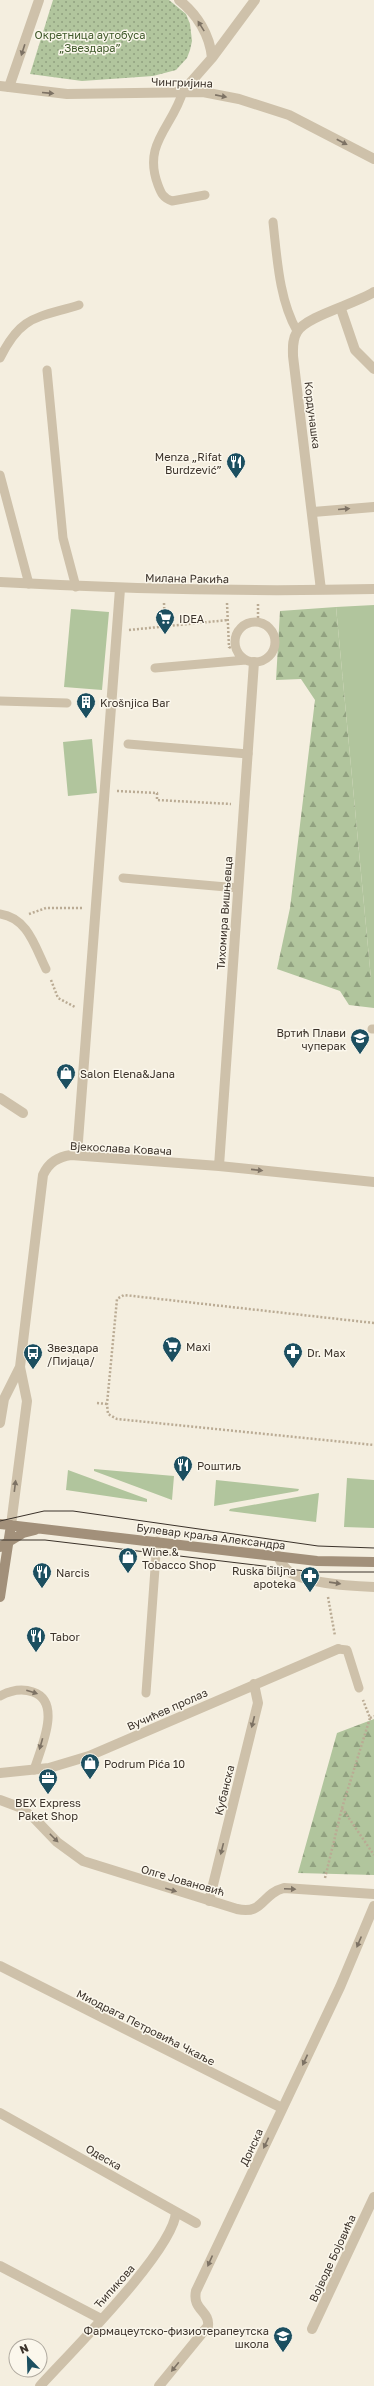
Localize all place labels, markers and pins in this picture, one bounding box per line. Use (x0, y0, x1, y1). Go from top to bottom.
place label: Menza „Rifat Burdzević” (155, 450, 222, 476)
restaurant icon: Menza „Rifat Burdzević” (225, 451, 247, 479)
supermarket icon: IDEA (154, 607, 176, 635)
place label: IDEA (179, 612, 205, 625)
building icon: Krošnjica Bar (75, 691, 97, 719)
place label: Krošnjica Bar (100, 696, 170, 709)
place label: Вртић Плави чуперак (276, 1026, 347, 1052)
school or university icon: Вртић Плави чуперак (349, 1027, 371, 1055)
shop icon: Salon Elena&Jana (55, 1062, 77, 1090)
place label: Salon Elena&Jana (80, 1067, 175, 1080)
supermarket icon: Maxi (161, 1335, 183, 1363)
place label: Maxi (186, 1340, 211, 1353)
place label: Звездара /Пијаца/ (47, 1341, 98, 1367)
pharmacy icon: Dr. Max (282, 1341, 304, 1369)
bus stop icon: Звездара /Пијаца/ (22, 1342, 44, 1370)
place label: Dr. Max (307, 1346, 345, 1359)
restaurant icon: Роштиљ (172, 1454, 194, 1482)
place label: Роштиљ (197, 1459, 241, 1472)
place label: Wine & Tobacco Shop (142, 1545, 216, 1571)
shop icon: Wine & Tobacco Shop (117, 1546, 139, 1574)
restaurant icon: Narcis (31, 1561, 53, 1589)
place label: Ruska biljna apoteka (232, 1564, 296, 1590)
pharmacy icon: Ruska biljna apoteka (299, 1565, 321, 1593)
place label: Narcis (56, 1566, 90, 1579)
restaurant icon: Tabor (25, 1625, 47, 1653)
place label: Tabor (50, 1630, 80, 1643)
shop icon: Podrum Pića 10 (79, 1752, 101, 1780)
place label: Podrum Pića 10 (104, 1757, 185, 1770)
office icon: BEX Express Paket Shop (37, 1767, 59, 1795)
place label: BEX Express Paket Shop (15, 1796, 81, 1822)
place label: Фармацеутско-физиотерапеутска школа (84, 2324, 269, 2350)
school or university icon: Фармацеутско-физиотерапеутска школа (272, 2325, 294, 2353)

